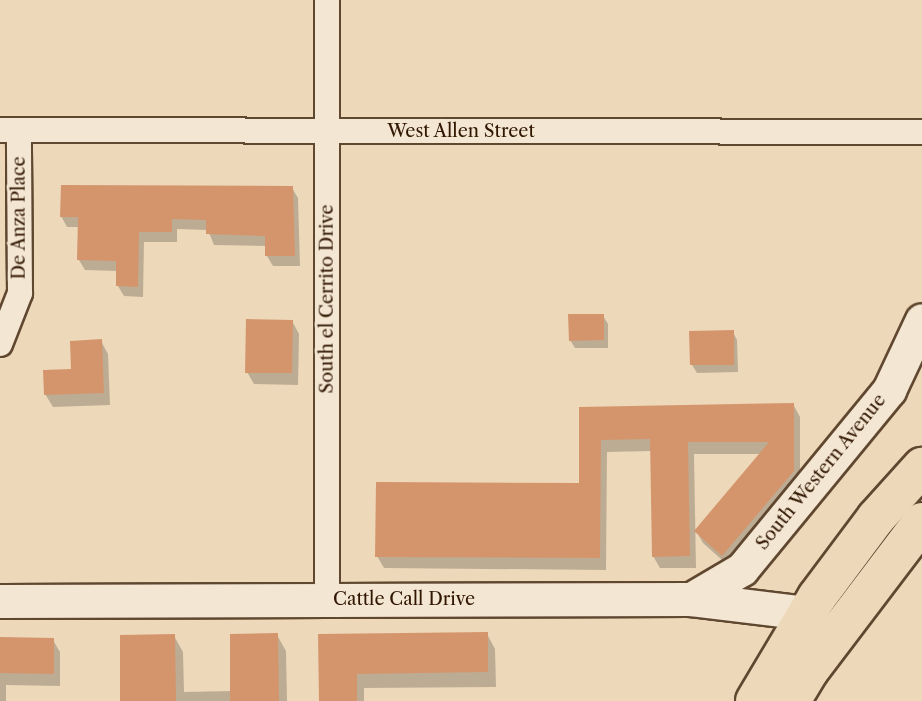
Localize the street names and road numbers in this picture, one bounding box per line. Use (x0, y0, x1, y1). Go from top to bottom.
street label: West Allen Street (387, 120, 535, 142)
street label: De Anza Place (8, 156, 30, 280)
street label: South el Cerrito Drive (316, 204, 338, 394)
street label: South Western Avenue (751, 389, 891, 555)
street label: Cattle Call Drive (333, 588, 475, 610)

